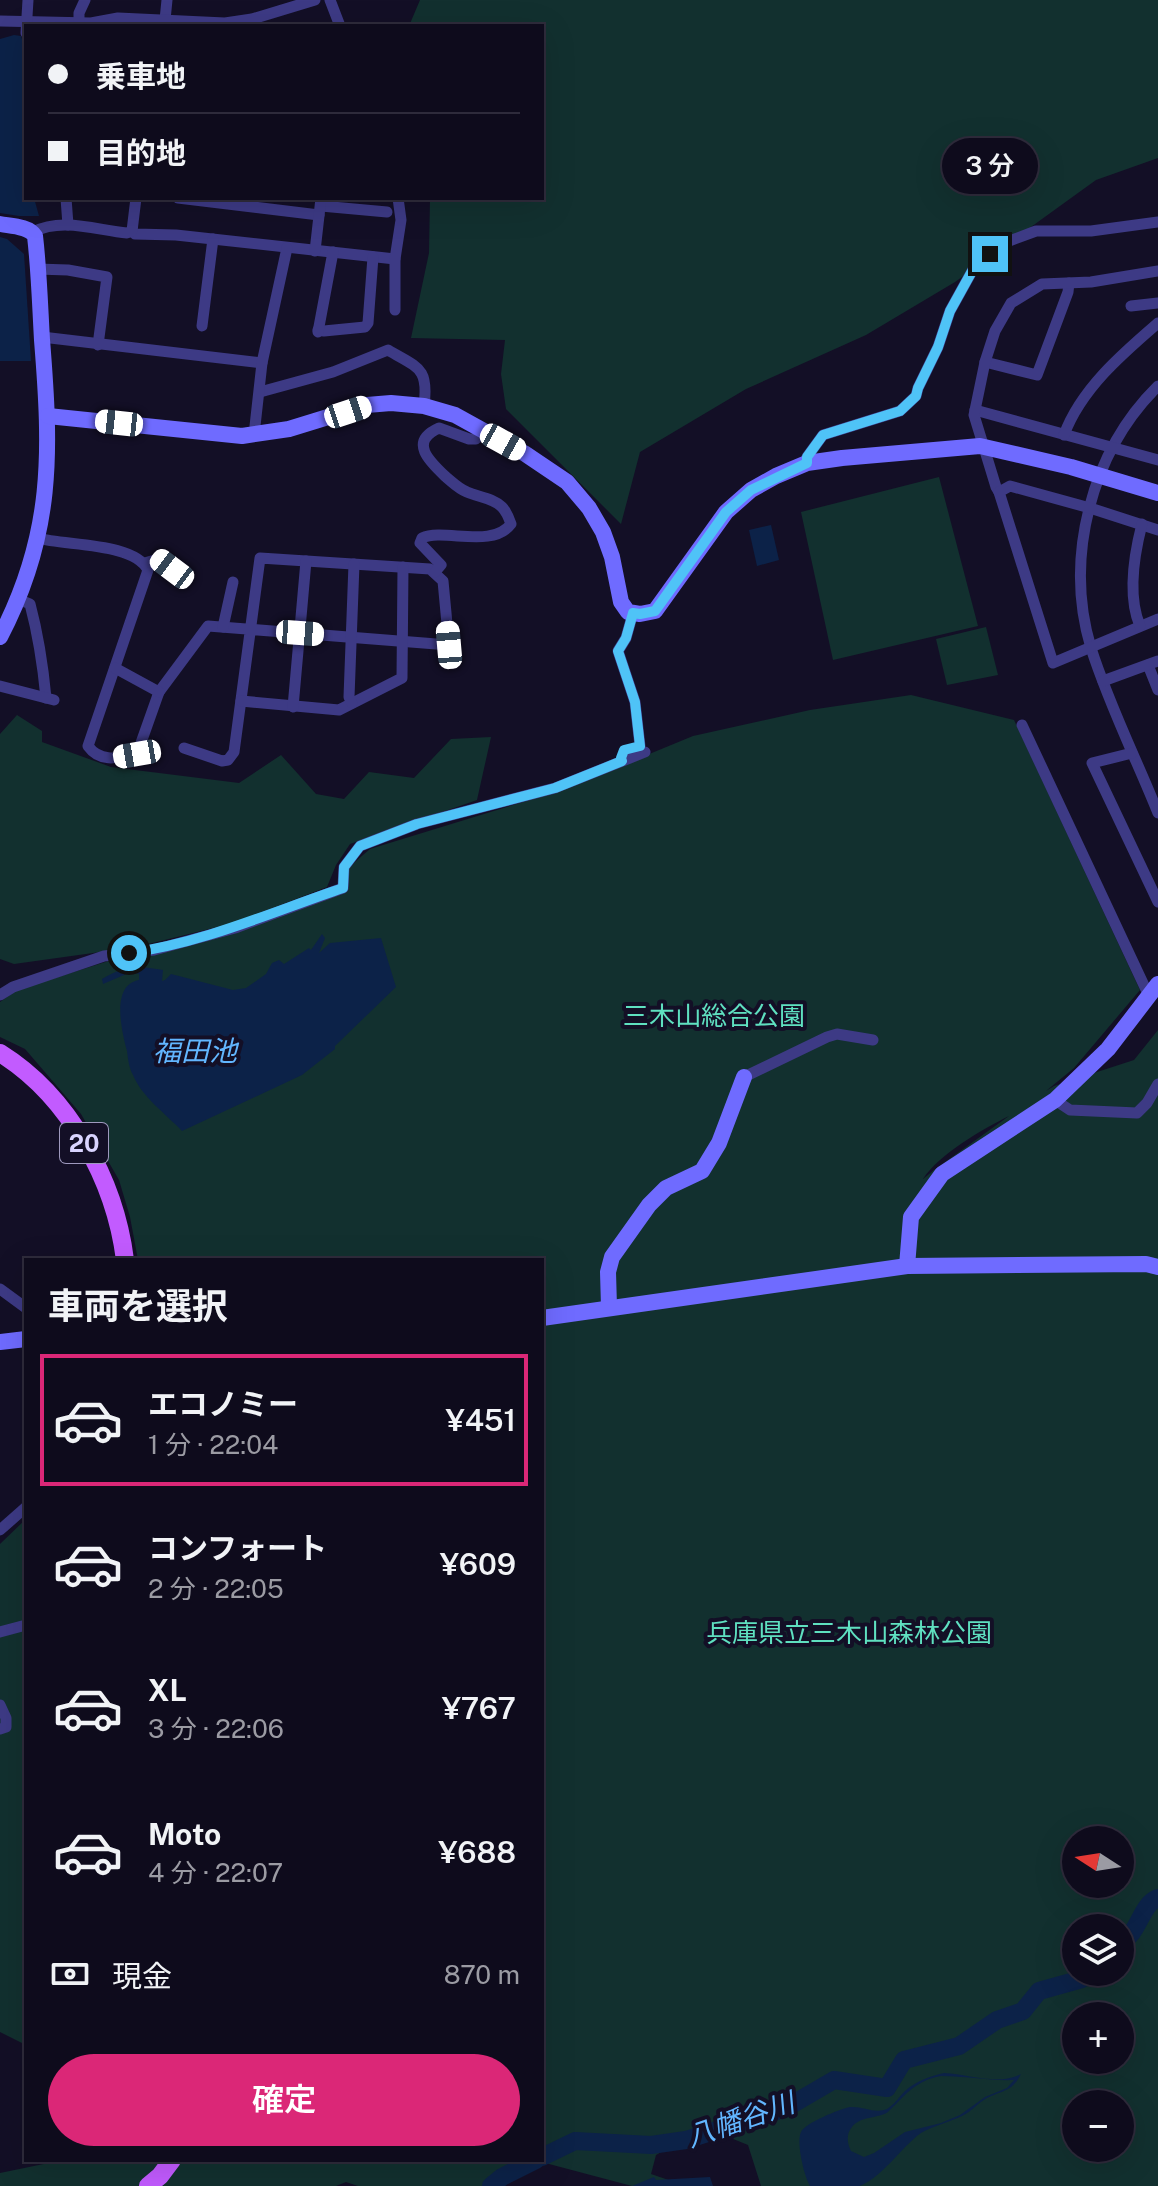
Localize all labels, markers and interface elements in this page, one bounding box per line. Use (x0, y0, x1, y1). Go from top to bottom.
text: 乗車地 (96, 58, 186, 94)
text: 目的地 (96, 135, 186, 171)
callout: 3 分 (942, 138, 1038, 194)
text: 3 分 (966, 150, 1014, 181)
route end (972, 236, 1008, 272)
car (321, 393, 375, 431)
car (94, 409, 144, 437)
car (476, 420, 530, 464)
car (146, 545, 198, 593)
car (275, 619, 325, 647)
car (435, 620, 463, 670)
car (111, 738, 163, 770)
route start (111, 935, 147, 971)
park label: 三木山総合公園 (623, 1000, 805, 1031)
water label: 福田池 (153, 1034, 240, 1067)
road number: 20 (60, 1123, 108, 1163)
text: 車両を選択 (48, 1285, 228, 1327)
icon: car (52, 1384, 124, 1456)
text: エコノミー (148, 1386, 298, 1422)
text: ¥451 (446, 1402, 516, 1438)
text: 1 分 · 22:04 (148, 1429, 278, 1460)
icon: car (52, 1528, 124, 1600)
text: コンフォート (148, 1530, 327, 1566)
text: ¥609 (440, 1546, 516, 1582)
text: 2 分 · 22:05 (148, 1573, 284, 1604)
park label: 兵庫県立三木山森林公園 (706, 1617, 992, 1648)
icon: car (52, 1672, 124, 1744)
text: XL (148, 1672, 187, 1708)
text: ¥767 (442, 1690, 516, 1726)
text: 3 分 · 22:06 (148, 1713, 284, 1744)
icon: car (52, 1816, 124, 1888)
text: Moto (148, 1816, 221, 1852)
north arrow (1062, 1826, 1134, 1898)
map controls (1062, 1826, 1134, 2162)
text: ¥688 (438, 1834, 516, 1870)
text: 4 分 · 22:07 (148, 1857, 283, 1888)
button: layers (1062, 1914, 1134, 1986)
icon: cash (48, 1952, 92, 1996)
text: 現金 (112, 1958, 172, 1994)
text: 870 m (444, 1959, 520, 1990)
button: + (1062, 2002, 1134, 2074)
button: 確定 (48, 2054, 520, 2146)
water label: 八幡谷川 (682, 2084, 801, 2153)
button: − (1062, 2090, 1134, 2162)

